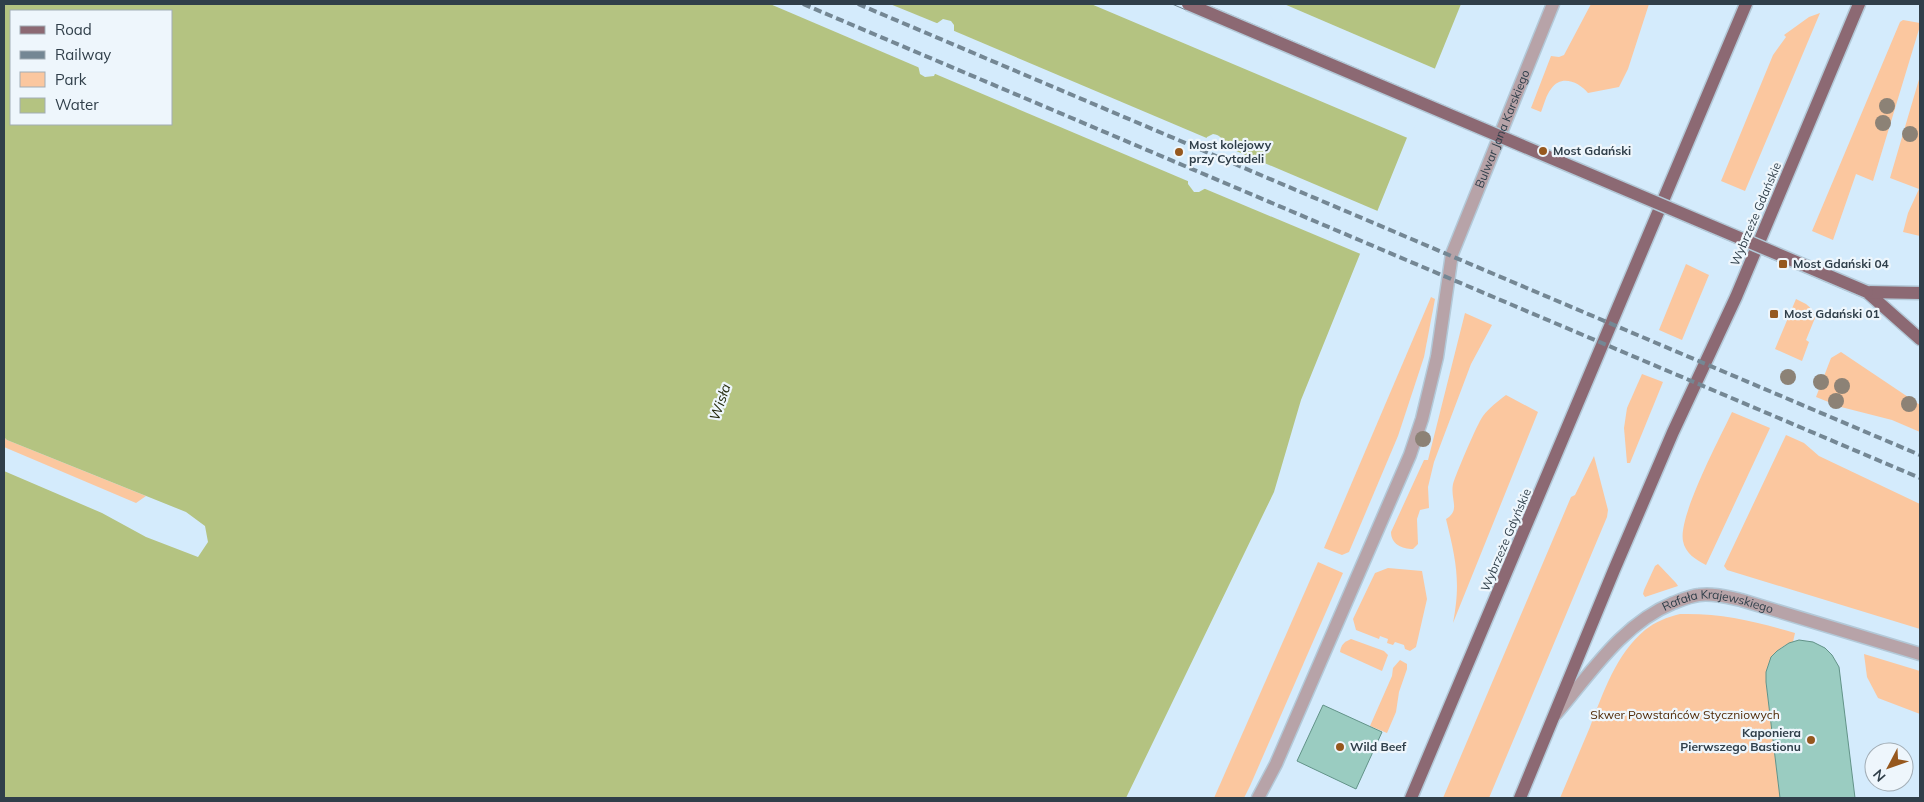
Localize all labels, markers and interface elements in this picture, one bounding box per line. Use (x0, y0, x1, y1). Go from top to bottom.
legend (10, 10, 172, 125)
text: Road (55, 20, 92, 39)
text: Railway (55, 45, 111, 64)
street label: Bulwar Jana Karskiego (1471, 67, 1533, 190)
text: Park (55, 70, 87, 89)
text: Water (55, 95, 99, 114)
place label: Most kolejowy przy Cytadeli (1189, 137, 1272, 166)
place label: Most Gdański (1553, 143, 1631, 158)
marker: Most Gdański (1537, 145, 1549, 157)
marker: Most kolejowy przy Cytadeli (1173, 146, 1185, 158)
street label: Wybrzeże Gdańskie (1727, 160, 1784, 268)
place label: Most Gdański 04 (1793, 256, 1889, 271)
marker: Most Gdański 04 (1777, 258, 1789, 270)
place label: Most Gdański 01 (1784, 306, 1880, 321)
marker: Most Gdański 01 (1768, 308, 1780, 320)
water label: Wisła (705, 381, 735, 423)
street label: Wybrzeże Gdyńskie (1477, 486, 1534, 593)
text: Rafała Krajewskiego (1659, 586, 1775, 616)
street label: Rafała Krajewskiego (1661, 603, 1775, 619)
park label: Skwer Powstańców Styczniowych (1590, 707, 1780, 722)
place label: Kaponiera Pierwszego Bastionu (1680, 725, 1801, 754)
marker: Kaponiera Pierwszego Bastionu (1805, 734, 1817, 746)
place label: Wild Beef (1350, 739, 1407, 754)
marker: Wild Beef (1334, 741, 1346, 753)
north arrow (1864, 742, 1914, 792)
text: N (1869, 766, 1889, 785)

